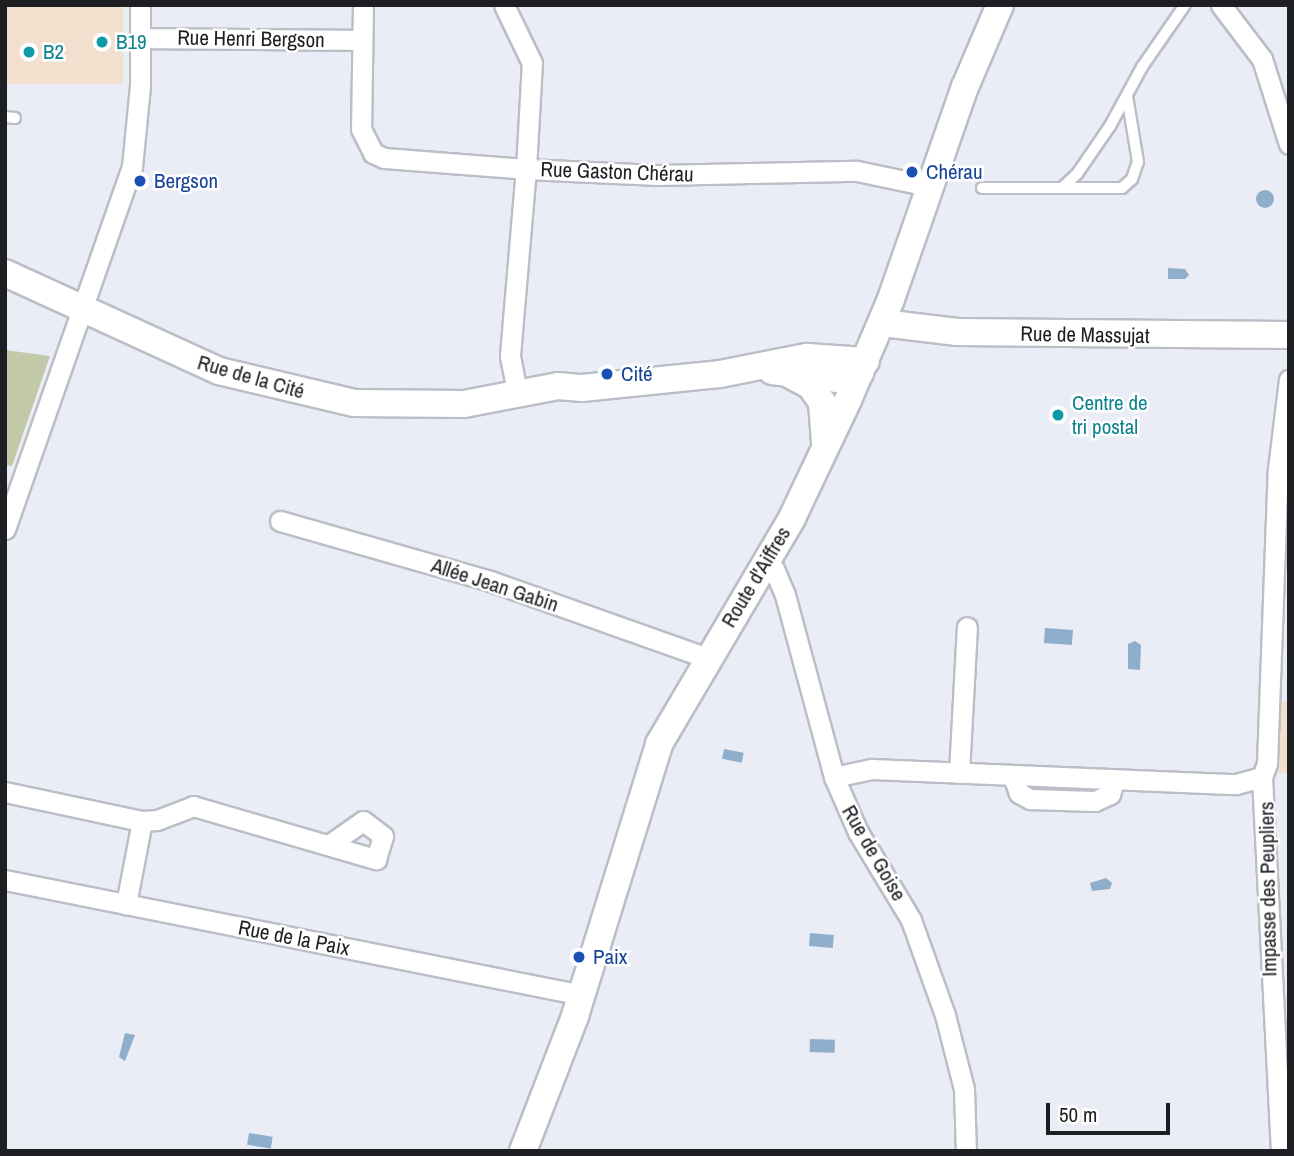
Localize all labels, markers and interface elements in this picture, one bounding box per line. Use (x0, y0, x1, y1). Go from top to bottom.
street label: Rue Henri Bergson (177, 25, 325, 53)
place label: B19 (116, 29, 147, 55)
marker: B19 (94, 34, 110, 50)
place label: B2 (43, 39, 64, 65)
marker: B2 (21, 44, 37, 60)
street label: Rue Gaston Chérau (540, 157, 694, 187)
place label: Chérau (926, 159, 982, 185)
marker: Chérau (904, 164, 920, 180)
place label: Bergson (154, 168, 218, 194)
marker: Bergson (132, 173, 148, 189)
street label: Rue de Massujat (1020, 321, 1150, 349)
street label: Rue de la Cité (195, 350, 307, 404)
place label: Cité (621, 361, 653, 387)
marker: Cité (599, 366, 615, 382)
place label: Centre de tri postal (1072, 390, 1148, 440)
marker: Centre de tri postal (1050, 407, 1066, 423)
street label: Route d'Aiffres (716, 522, 796, 632)
street label: Allée Jean Gabin (428, 553, 562, 617)
street label: Rue de Goise (837, 801, 911, 905)
street label: Impasse des Peupliers (1254, 801, 1282, 977)
street label: Rue de la Paix (236, 915, 352, 961)
place label: Paix (593, 944, 627, 970)
marker: Paix (571, 949, 587, 965)
scale bar (1049, 1090, 1173, 1134)
text: 50 m (1059, 1100, 1097, 1129)

